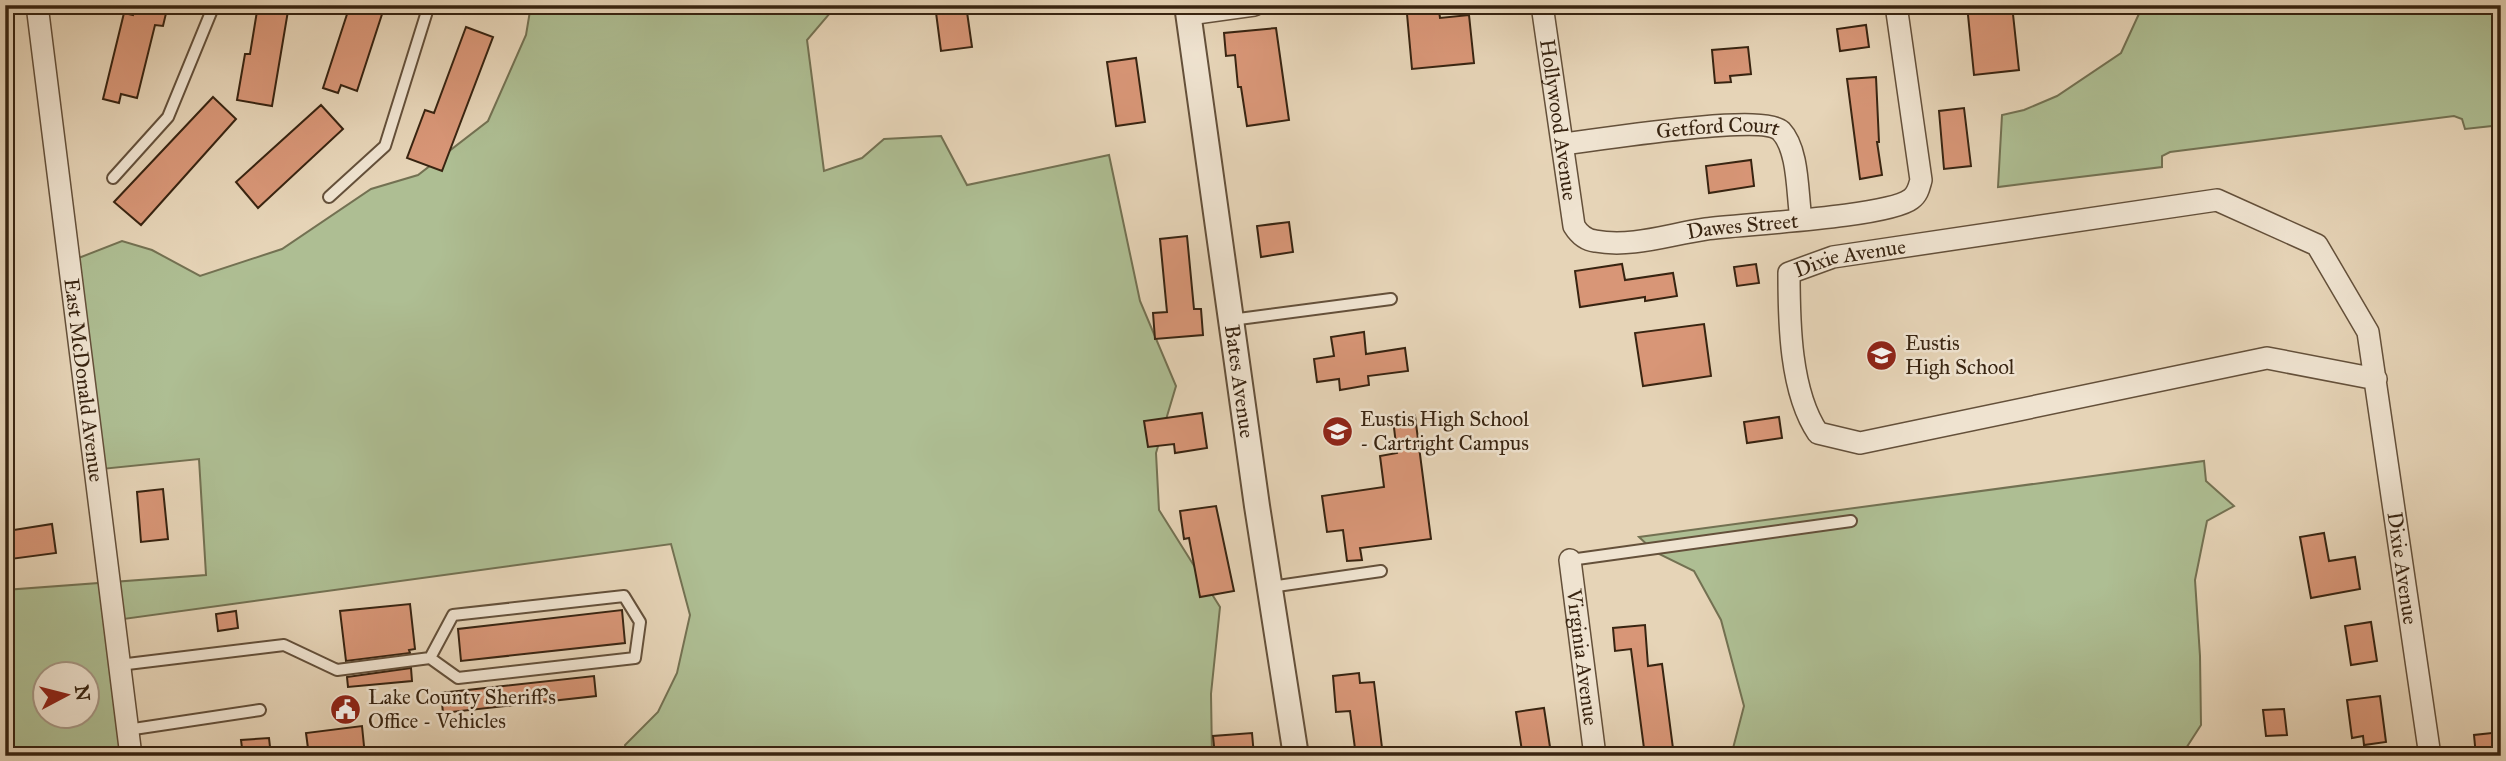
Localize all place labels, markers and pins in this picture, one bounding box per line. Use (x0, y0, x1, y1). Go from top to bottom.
place label: Eustis High School (1905, 330, 2015, 380)
school or university icon: Eustis High School (1865, 338, 1899, 372)
place label: Eustis High School - Cartright Campus (1360, 406, 1529, 456)
school or university icon: Eustis High School - Cartright Campus (1320, 414, 1354, 448)
place label: Lake County Sheriff's Office - Vehicles (368, 684, 556, 734)
public building icon: Lake County Sheriff's Office - Vehicles (328, 692, 362, 726)

